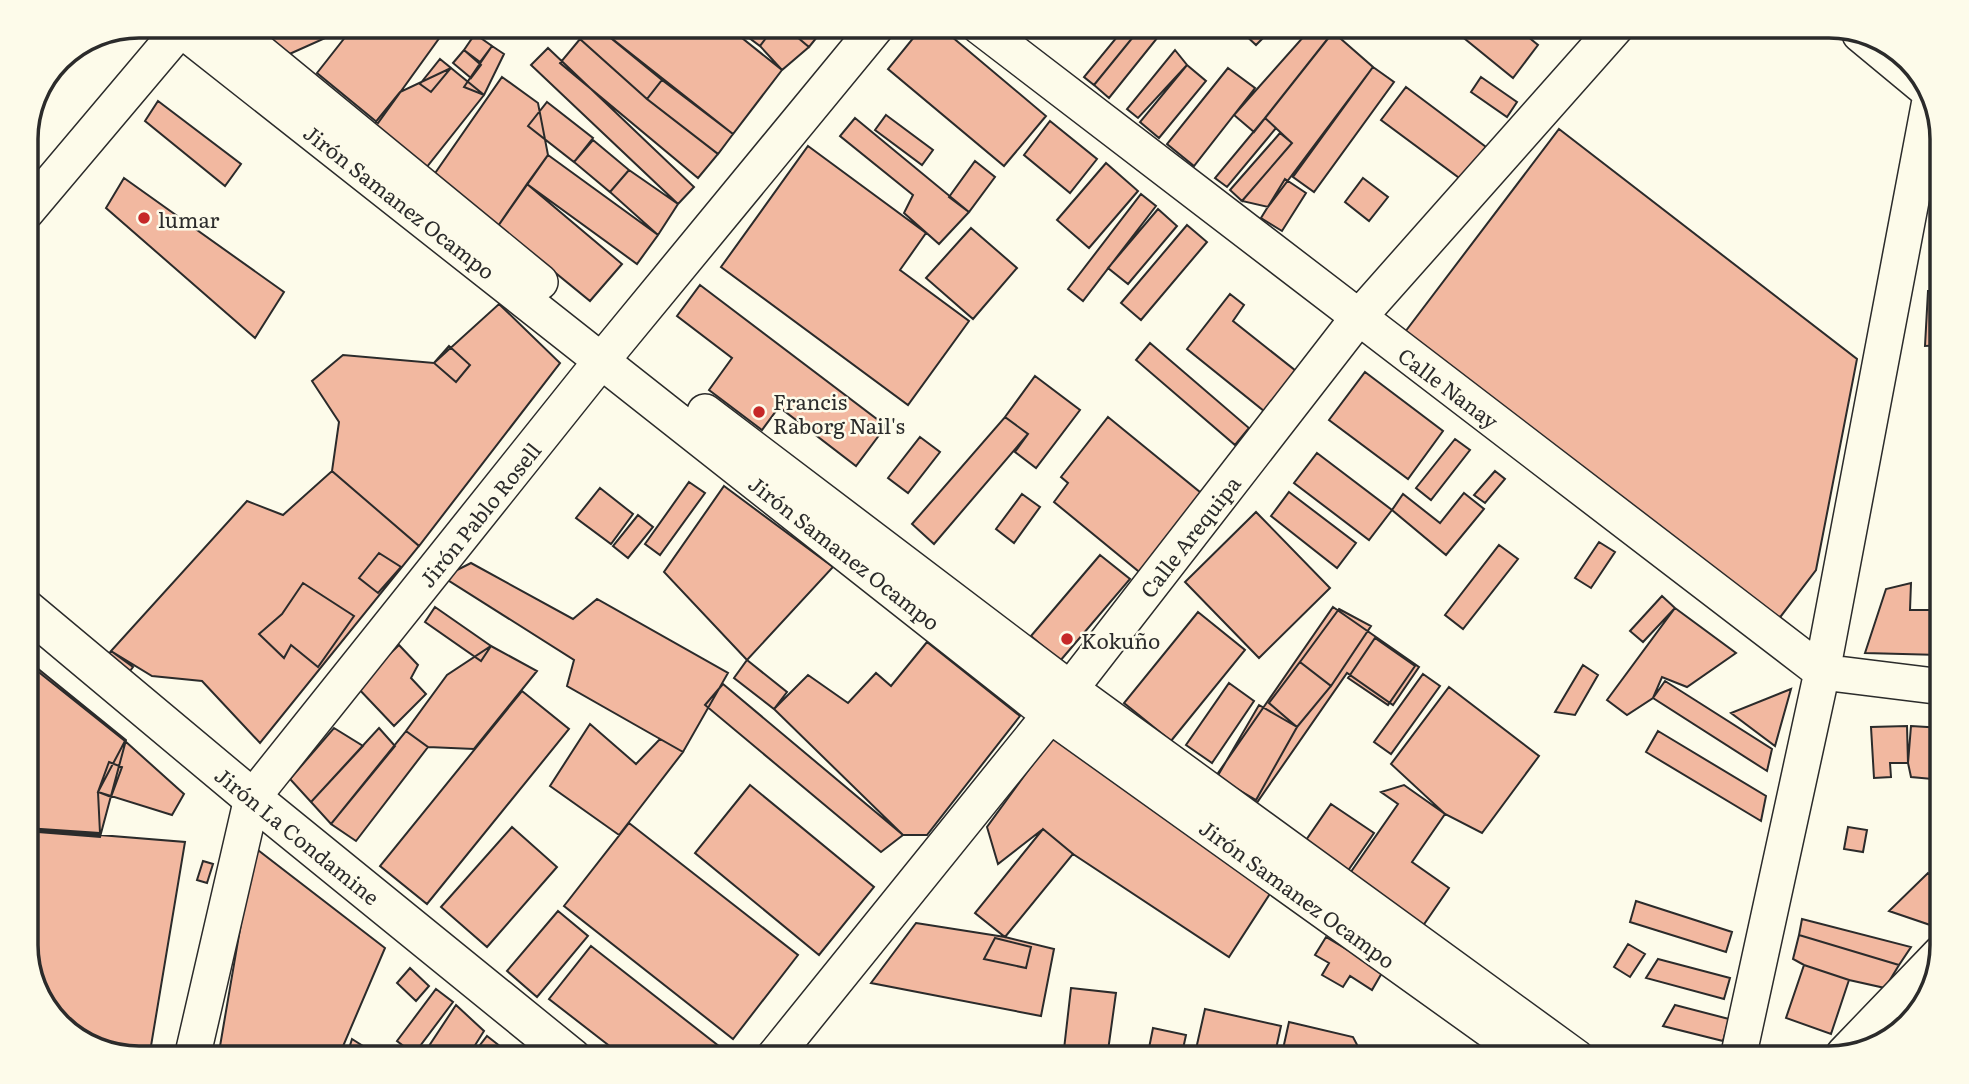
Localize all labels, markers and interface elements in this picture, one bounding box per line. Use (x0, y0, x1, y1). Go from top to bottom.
street label: Jirón Samanez Ocampo (298, 116, 502, 286)
place label: lumar (158, 203, 220, 234)
marker: lumar (136, 210, 152, 226)
street label: Calle Nanay (1392, 339, 1506, 436)
place label: Francis Raborg Nail's (773, 385, 905, 440)
marker: Francis Raborg Nail's (751, 404, 767, 420)
street label: Jirón Pablo Rosell (411, 435, 547, 593)
street label: Jirón Samanez Ocampo (743, 467, 947, 637)
street label: Calle Arequipa (1131, 468, 1247, 604)
place label: Kokuño (1081, 624, 1160, 655)
marker: Kokuño (1059, 631, 1075, 647)
street label: Jirón La Condamine (209, 759, 387, 911)
street label: Jirón Samanez Ocampo (1194, 811, 1402, 975)

